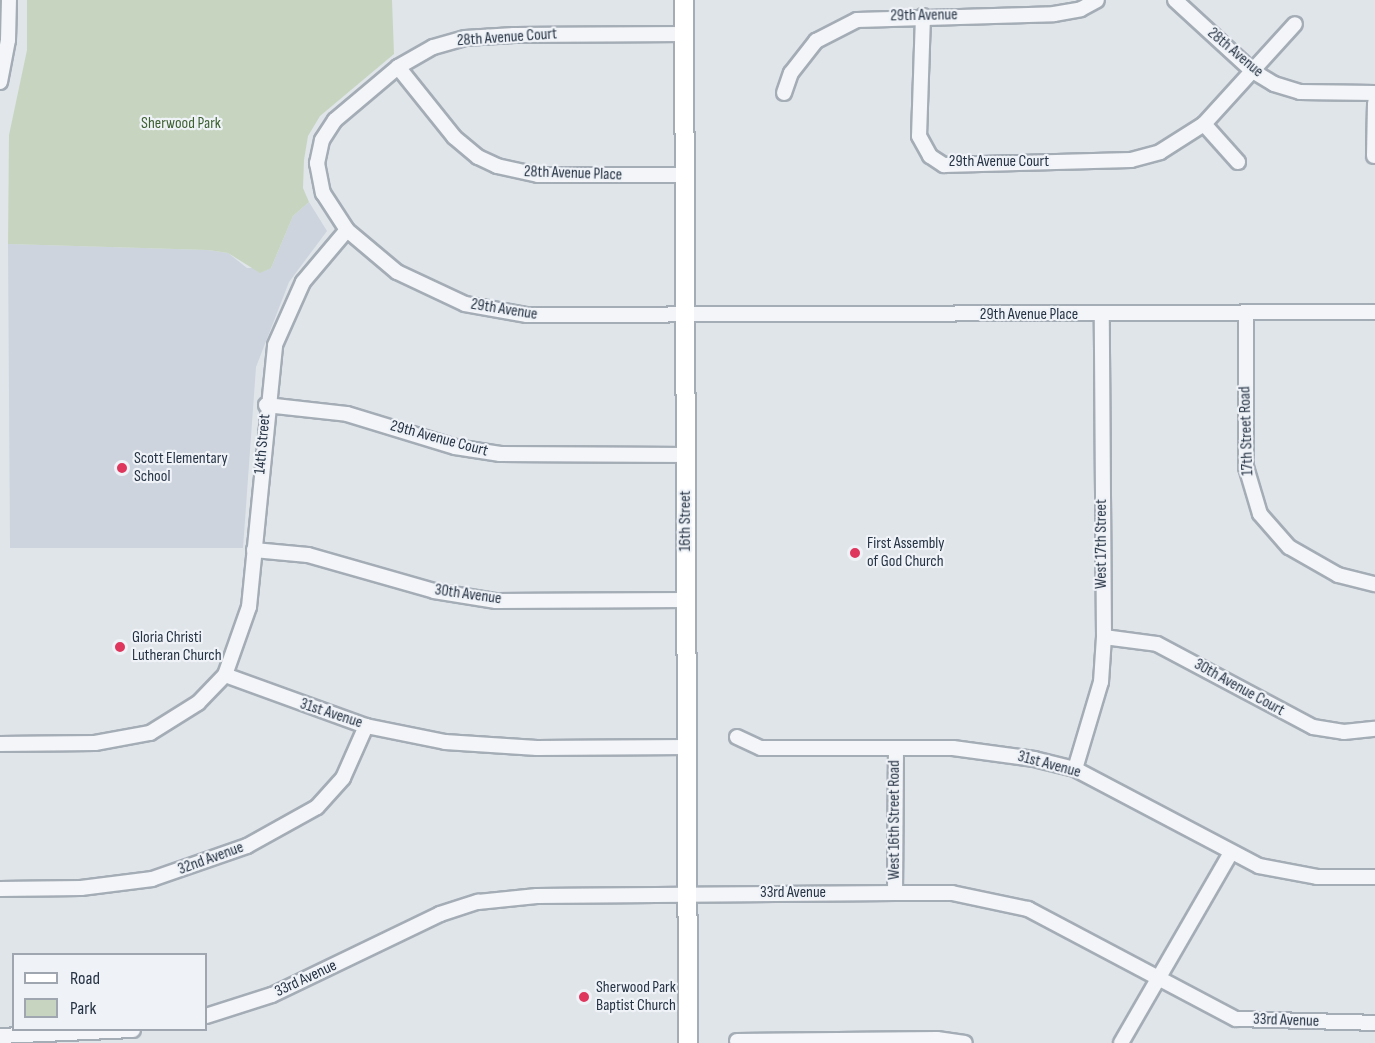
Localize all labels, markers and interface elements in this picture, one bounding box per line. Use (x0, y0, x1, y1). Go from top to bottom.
street label: 29th Avenue (890, 6, 958, 26)
street label: 28th Avenue (1203, 24, 1267, 82)
street label: 28th Avenue Court (456, 25, 558, 51)
park label: Sherwood Park (141, 114, 221, 134)
street label: 29th Avenue Court (949, 152, 1049, 172)
street label: 28th Avenue Place (524, 163, 622, 185)
street label: 29th Avenue (469, 295, 539, 325)
street label: 29th Avenue Place (980, 305, 1078, 325)
street label: 17th Street Road (1236, 386, 1258, 476)
street label: 14th Street (251, 413, 275, 475)
street label: 29th Avenue Court (388, 417, 490, 461)
place label: Scott Elementary School (134, 449, 228, 487)
marker: Scott Elementary School (115, 461, 129, 475)
street label: 16th Street (676, 491, 696, 551)
street label: West 17th Street (1092, 499, 1112, 589)
place label: First Assembly of God Church (867, 534, 945, 572)
marker: First Assembly of God Church (848, 546, 862, 560)
street label: 30th Avenue (433, 581, 503, 609)
place label: Gloria Christi Lutheran Church (132, 628, 222, 666)
marker: Gloria Christi Lutheran Church (113, 640, 127, 654)
street label: 30th Avenue Court (1190, 655, 1288, 721)
street label: 31st Avenue (297, 695, 365, 733)
street label: 31st Avenue (1015, 747, 1083, 783)
street label: West 16th Street Road (885, 760, 905, 880)
street label: 32nd Avenue (176, 838, 246, 880)
street label: 33rd Avenue (760, 883, 826, 903)
legend (12, 953, 207, 1031)
street label: 33rd Avenue (272, 956, 340, 1002)
text: Road (70, 968, 100, 989)
place label: Sherwood Park Baptist Church (596, 978, 676, 1016)
marker: Sherwood Park Baptist Church (577, 990, 591, 1004)
text: Park (70, 998, 96, 1019)
street label: 33rd Avenue (1253, 1010, 1319, 1032)

